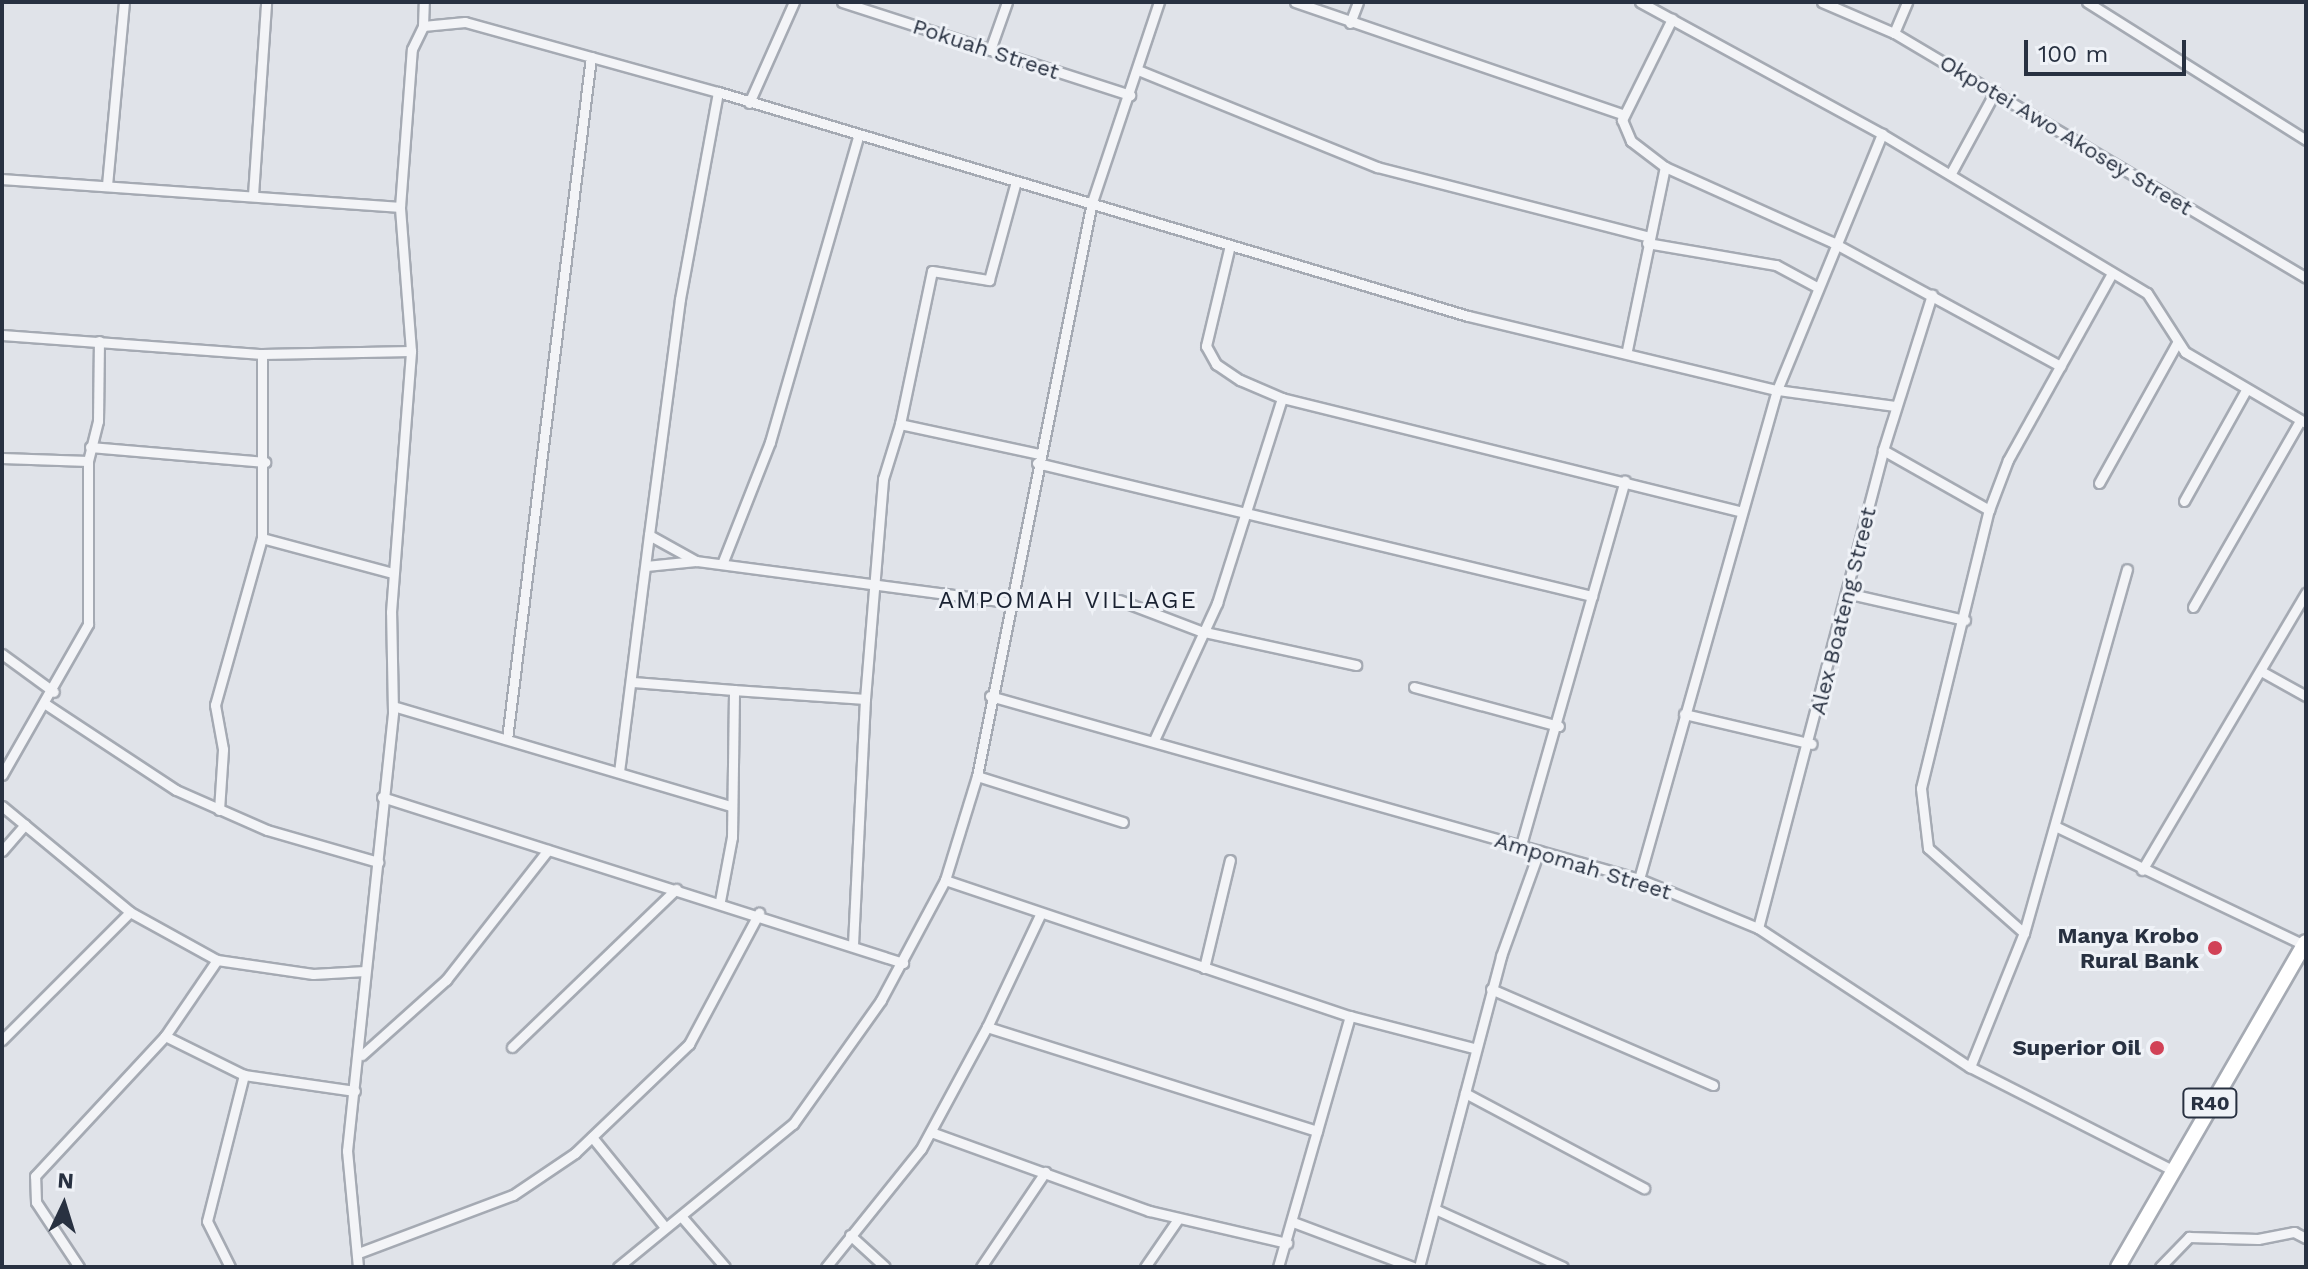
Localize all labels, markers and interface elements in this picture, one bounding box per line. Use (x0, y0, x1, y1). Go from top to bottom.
street label: Pokuah Street (910, 13, 1062, 85)
scale bar (2028, 24, 2190, 74)
text: 100 m (2038, 40, 2108, 68)
street label: Okpotei Awo Akosey Street (1934, 48, 2198, 222)
street label: Alex Boateng Street (1804, 504, 1882, 718)
district label: AMPOMAH VILLAGE (938, 587, 1198, 615)
street label: Ampomah Street (1492, 827, 1674, 905)
place label: Manya Krobo Rural Bank (2057, 922, 2199, 974)
marker: Manya Krobo Rural Bank (2206, 939, 2224, 957)
place label: Superior Oil (2012, 1035, 2141, 1061)
marker: Superior Oil (2148, 1039, 2166, 1057)
road number: R40 (2182, 1087, 2238, 1119)
north arrow (24, 1165, 104, 1245)
text: N (57, 1168, 75, 1194)

